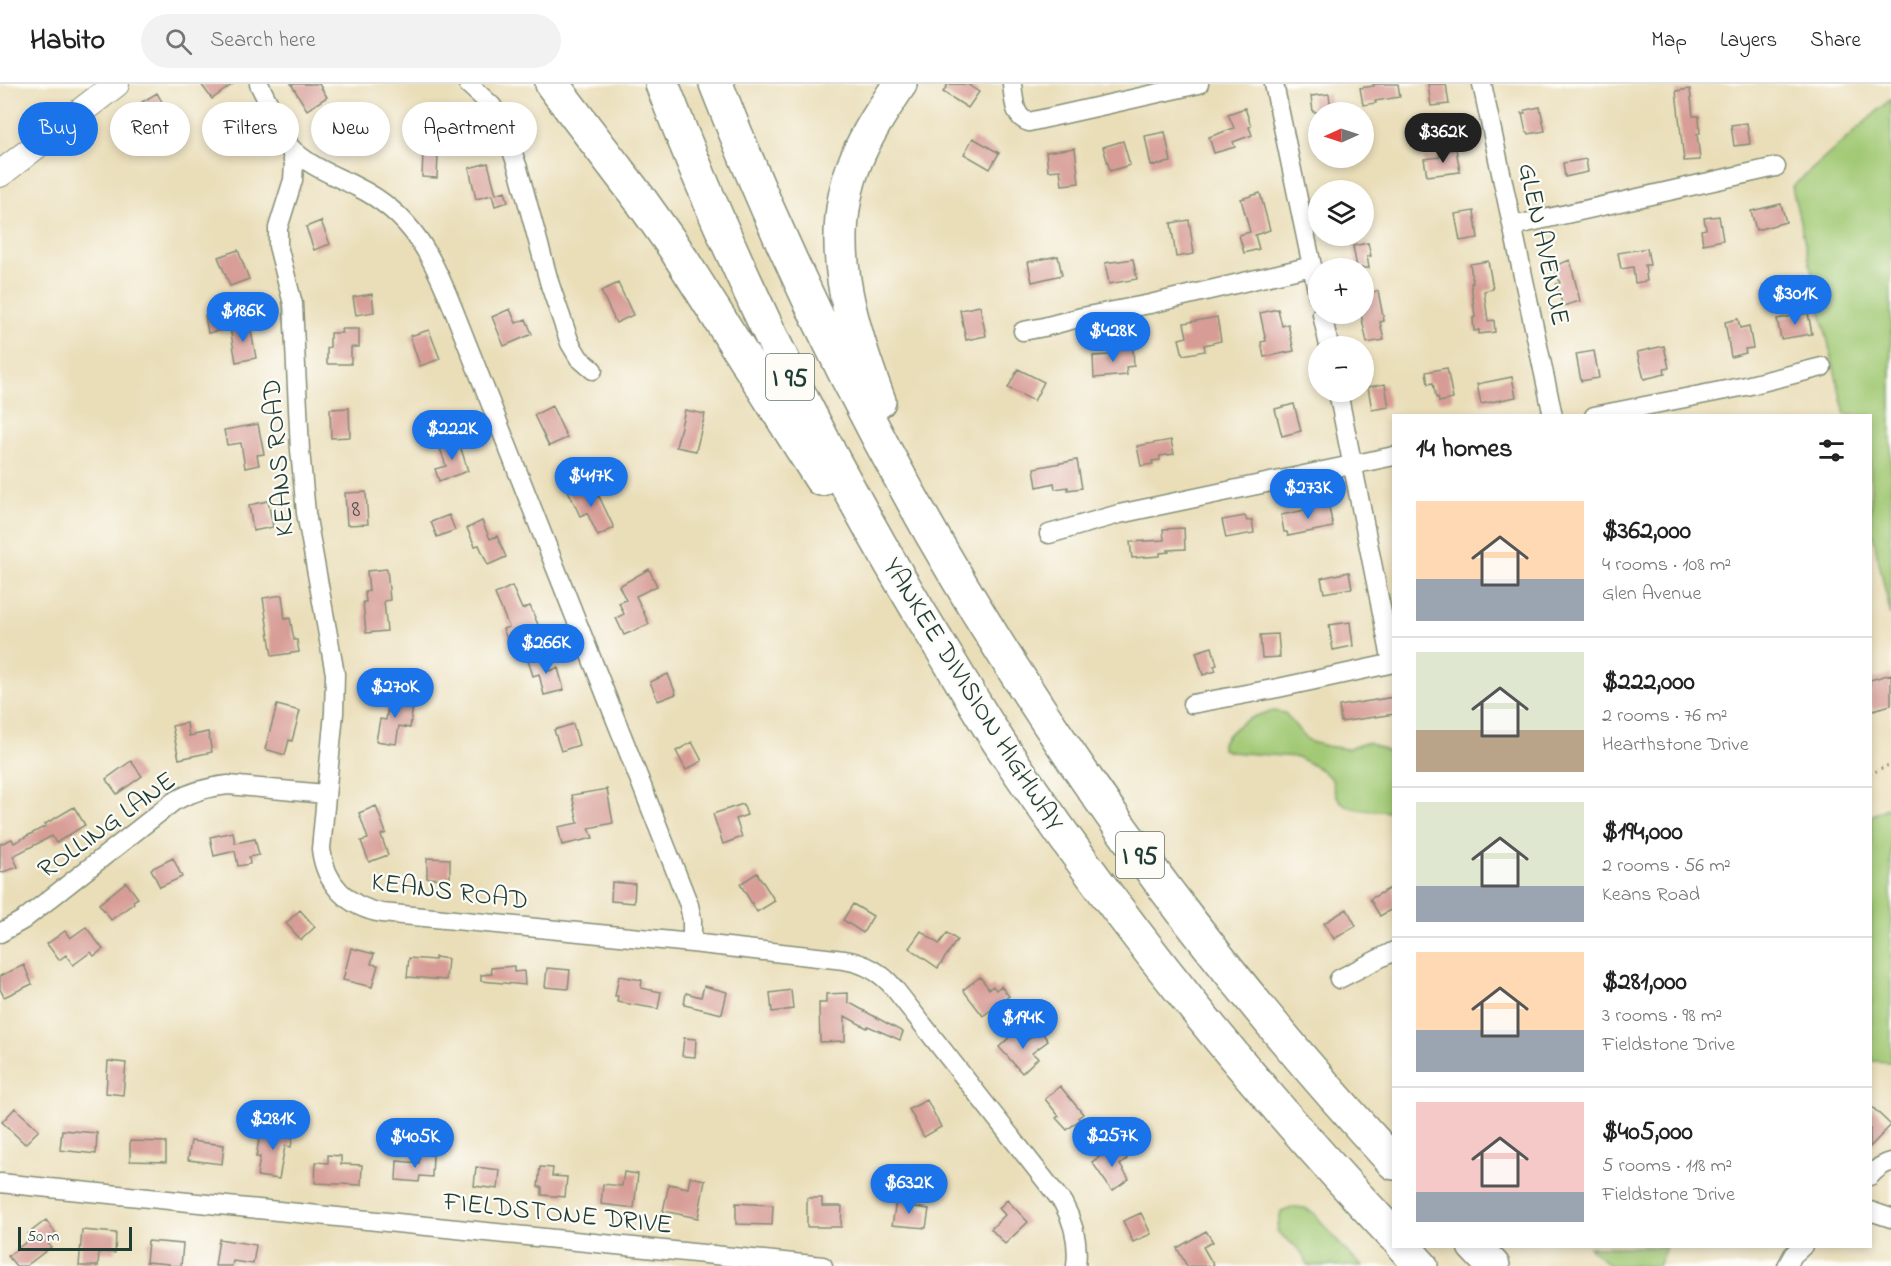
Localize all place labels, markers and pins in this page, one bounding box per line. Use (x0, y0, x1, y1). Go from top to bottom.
pin: $362K (1401, 113, 1485, 164)
pin: $301K (1753, 275, 1837, 326)
pin: $186K (201, 292, 285, 343)
pin: $428K (1071, 312, 1155, 363)
pin: $222K (410, 410, 494, 461)
pin: $417K (549, 457, 633, 508)
pin: $273K (1266, 469, 1350, 520)
pin: $266K (504, 624, 588, 675)
pin: $270K (353, 668, 437, 719)
pin: $194K (981, 999, 1065, 1050)
pin: $281K (231, 1100, 315, 1151)
pin: $257K (1070, 1117, 1154, 1168)
pin: $405K (373, 1118, 457, 1169)
pin: $632K (867, 1164, 951, 1215)

